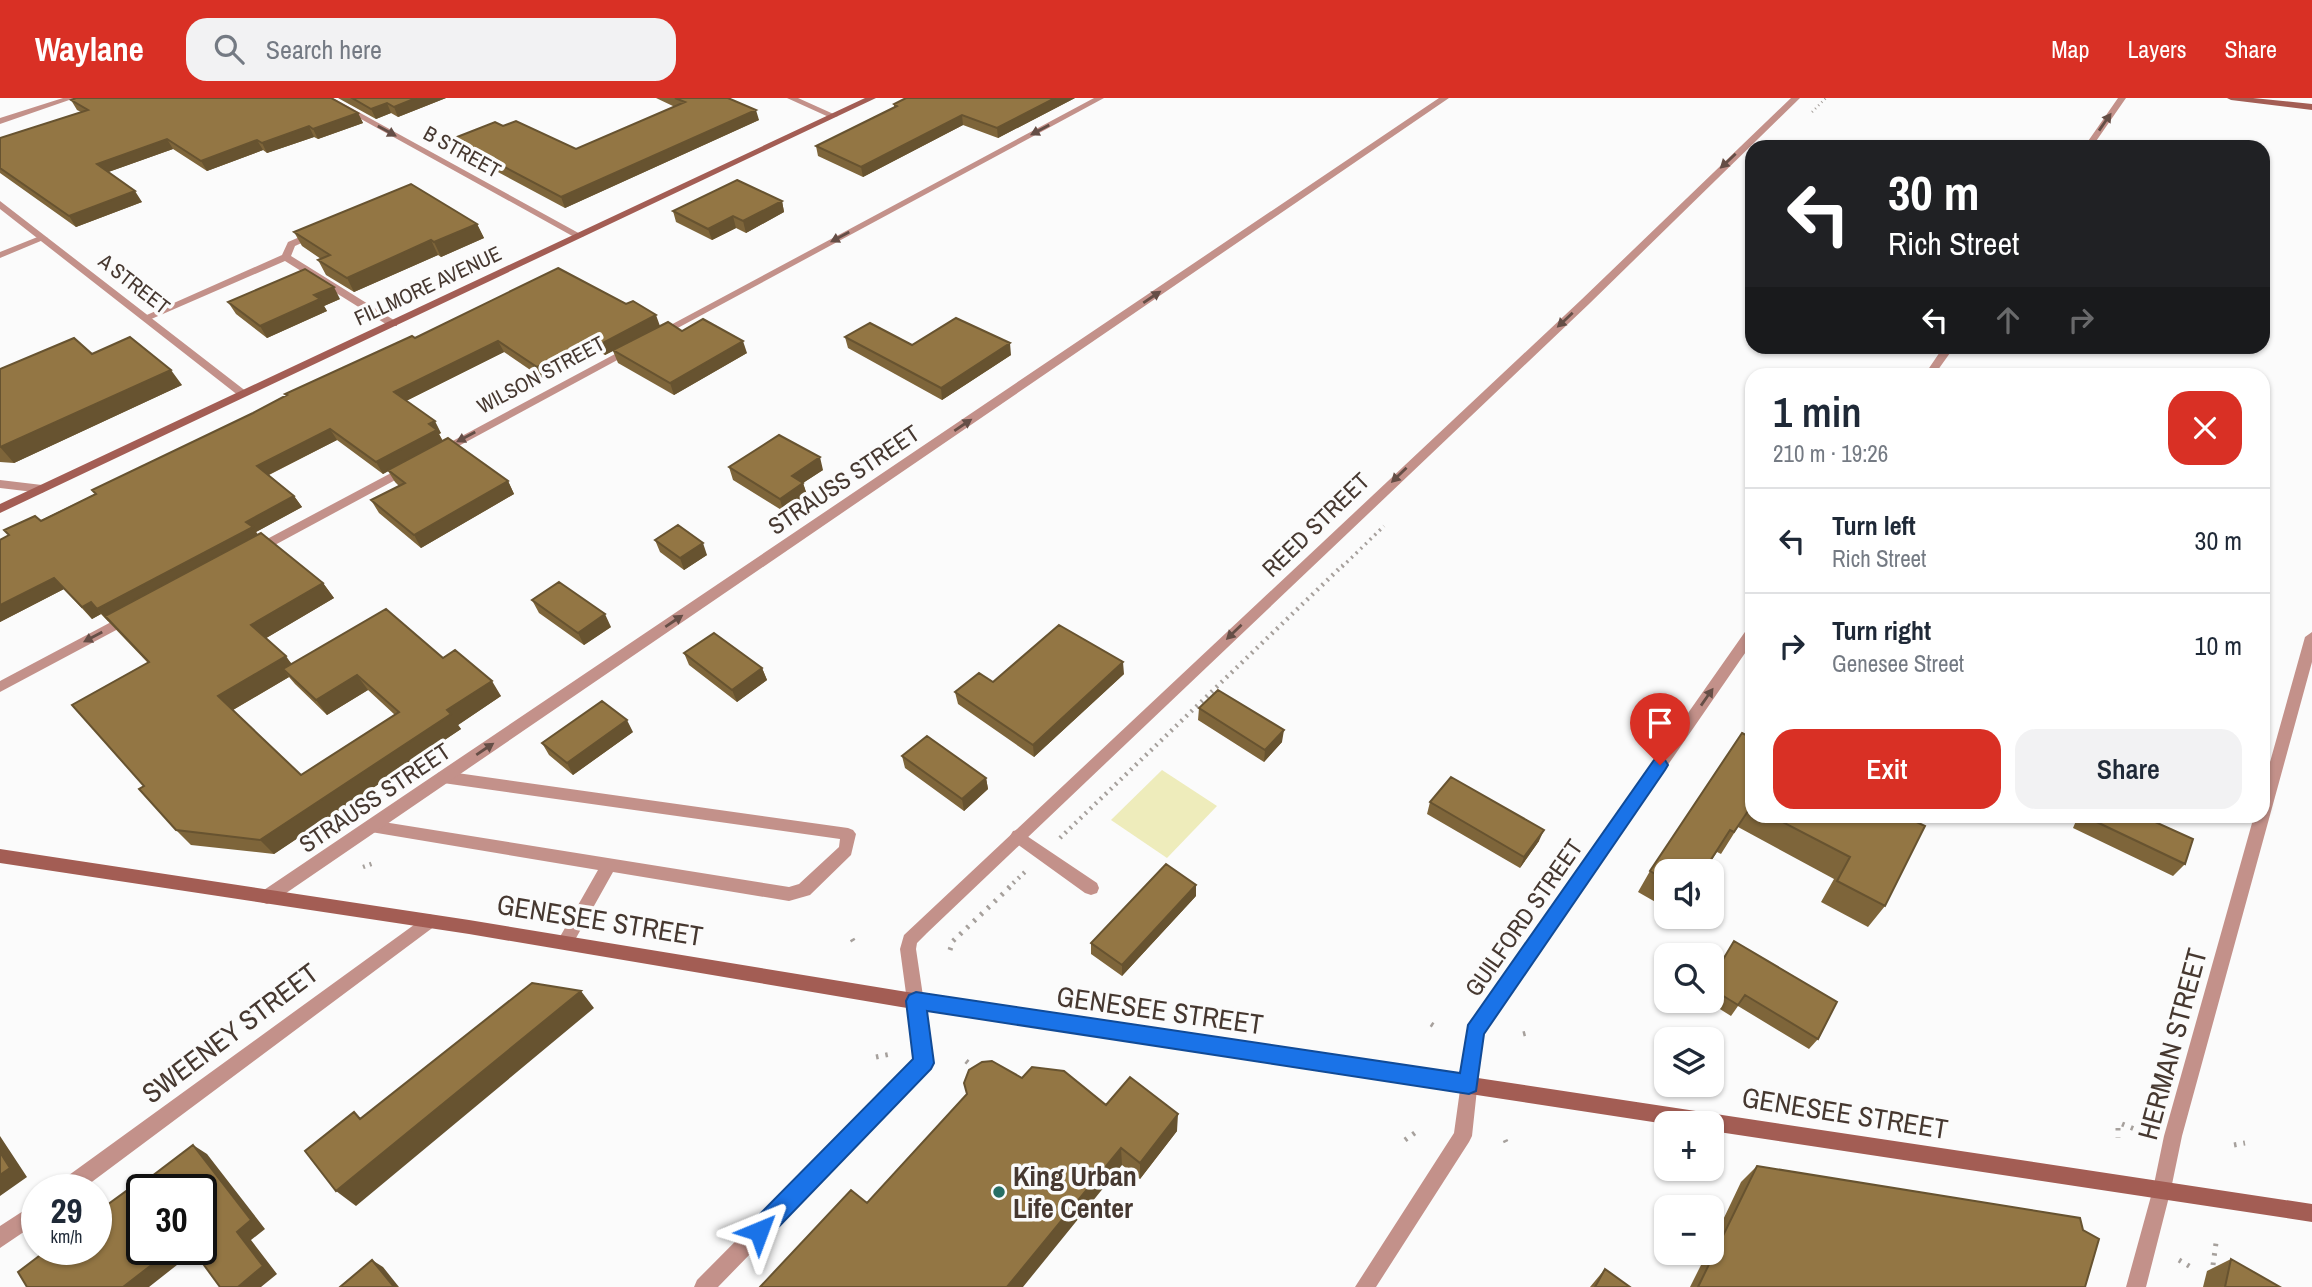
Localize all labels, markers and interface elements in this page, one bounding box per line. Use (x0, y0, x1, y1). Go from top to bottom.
search box (186, 18, 676, 81)
text: Waylane (35, 27, 144, 71)
icon: search (210, 30, 248, 68)
text: Search here (266, 32, 382, 67)
text: Map (2051, 33, 2089, 65)
text: Layers (2127, 33, 2186, 65)
text: Share (2224, 33, 2277, 65)
one-way arrow (2098, 113, 2111, 132)
street label: B STREET (418, 118, 507, 185)
one-way arrow (1030, 124, 1050, 136)
one-way arrow (377, 125, 397, 137)
one-way arrow (1720, 153, 1737, 169)
text: 30 m (1888, 159, 1980, 225)
icon: left (1773, 168, 1864, 259)
text: Rich Street (1888, 222, 2019, 265)
one-way arrow (829, 231, 849, 243)
street label: FILLMORE AVENUE (349, 239, 506, 332)
street label: A STREET (92, 246, 176, 321)
one-way arrow (1143, 290, 1161, 304)
icon: left (1916, 301, 1954, 339)
icon: ahead (1989, 301, 2027, 339)
icon: right (2062, 301, 2100, 339)
one-way arrow (1557, 312, 1574, 328)
street label: WILSON STREET (472, 329, 610, 420)
text: 1 min (1773, 384, 1862, 440)
button: close (2168, 391, 2242, 465)
street label: STRAUSS STREET (762, 417, 925, 542)
one-way arrow (954, 418, 973, 431)
one-way arrow (456, 431, 476, 443)
text: 210 m · 19:26 (1773, 438, 1888, 469)
street label: REED STREET (1255, 465, 1376, 584)
one-way arrow (1390, 467, 1407, 484)
text: Turn left (1832, 508, 1916, 543)
icon: left (1773, 522, 1811, 560)
text: 30 m (2195, 523, 2242, 558)
text: Rich Street (1832, 543, 1926, 574)
text: Turn right (1832, 613, 1931, 648)
one-way arrow (664, 615, 683, 628)
one-way arrow (1225, 623, 1242, 640)
icon: right (1773, 627, 1811, 665)
text: 10 m (2195, 628, 2242, 663)
one-way arrow (83, 632, 103, 643)
text: Genesee Street (1832, 648, 1964, 679)
one-way arrow (1700, 688, 1714, 706)
pin (1630, 693, 1690, 765)
icon: arrive (1641, 704, 1679, 742)
button: Exit (1773, 729, 2001, 809)
button: Share (2015, 729, 2242, 809)
street label: STRAUSS STREET (293, 735, 456, 860)
one-way arrow (475, 742, 495, 755)
street label: GUILFORD STREET (1457, 833, 1589, 1002)
map controls (1654, 859, 1724, 1265)
button: sound (1654, 859, 1724, 929)
street label: GENESEE STREET (494, 885, 706, 955)
button: search (1654, 943, 1724, 1013)
street label: HERMAN STREET (2128, 944, 2216, 1144)
street label: SWEENEY STREET (134, 954, 326, 1112)
street label: GENESEE STREET (1054, 977, 1266, 1043)
button: layers (1654, 1027, 1724, 1097)
street label: GENESEE STREET (1739, 1078, 1951, 1148)
button: + (1654, 1111, 1724, 1181)
place label: King Urban Life Center (1013, 1157, 1137, 1227)
speed limit sign: 30 (126, 1174, 217, 1265)
marker: King Urban Life Center (991, 1184, 1007, 1200)
text: 29 (51, 1187, 82, 1234)
position arrow (722, 1194, 796, 1268)
button: − (1654, 1195, 1724, 1265)
text: km/h (51, 1224, 83, 1249)

